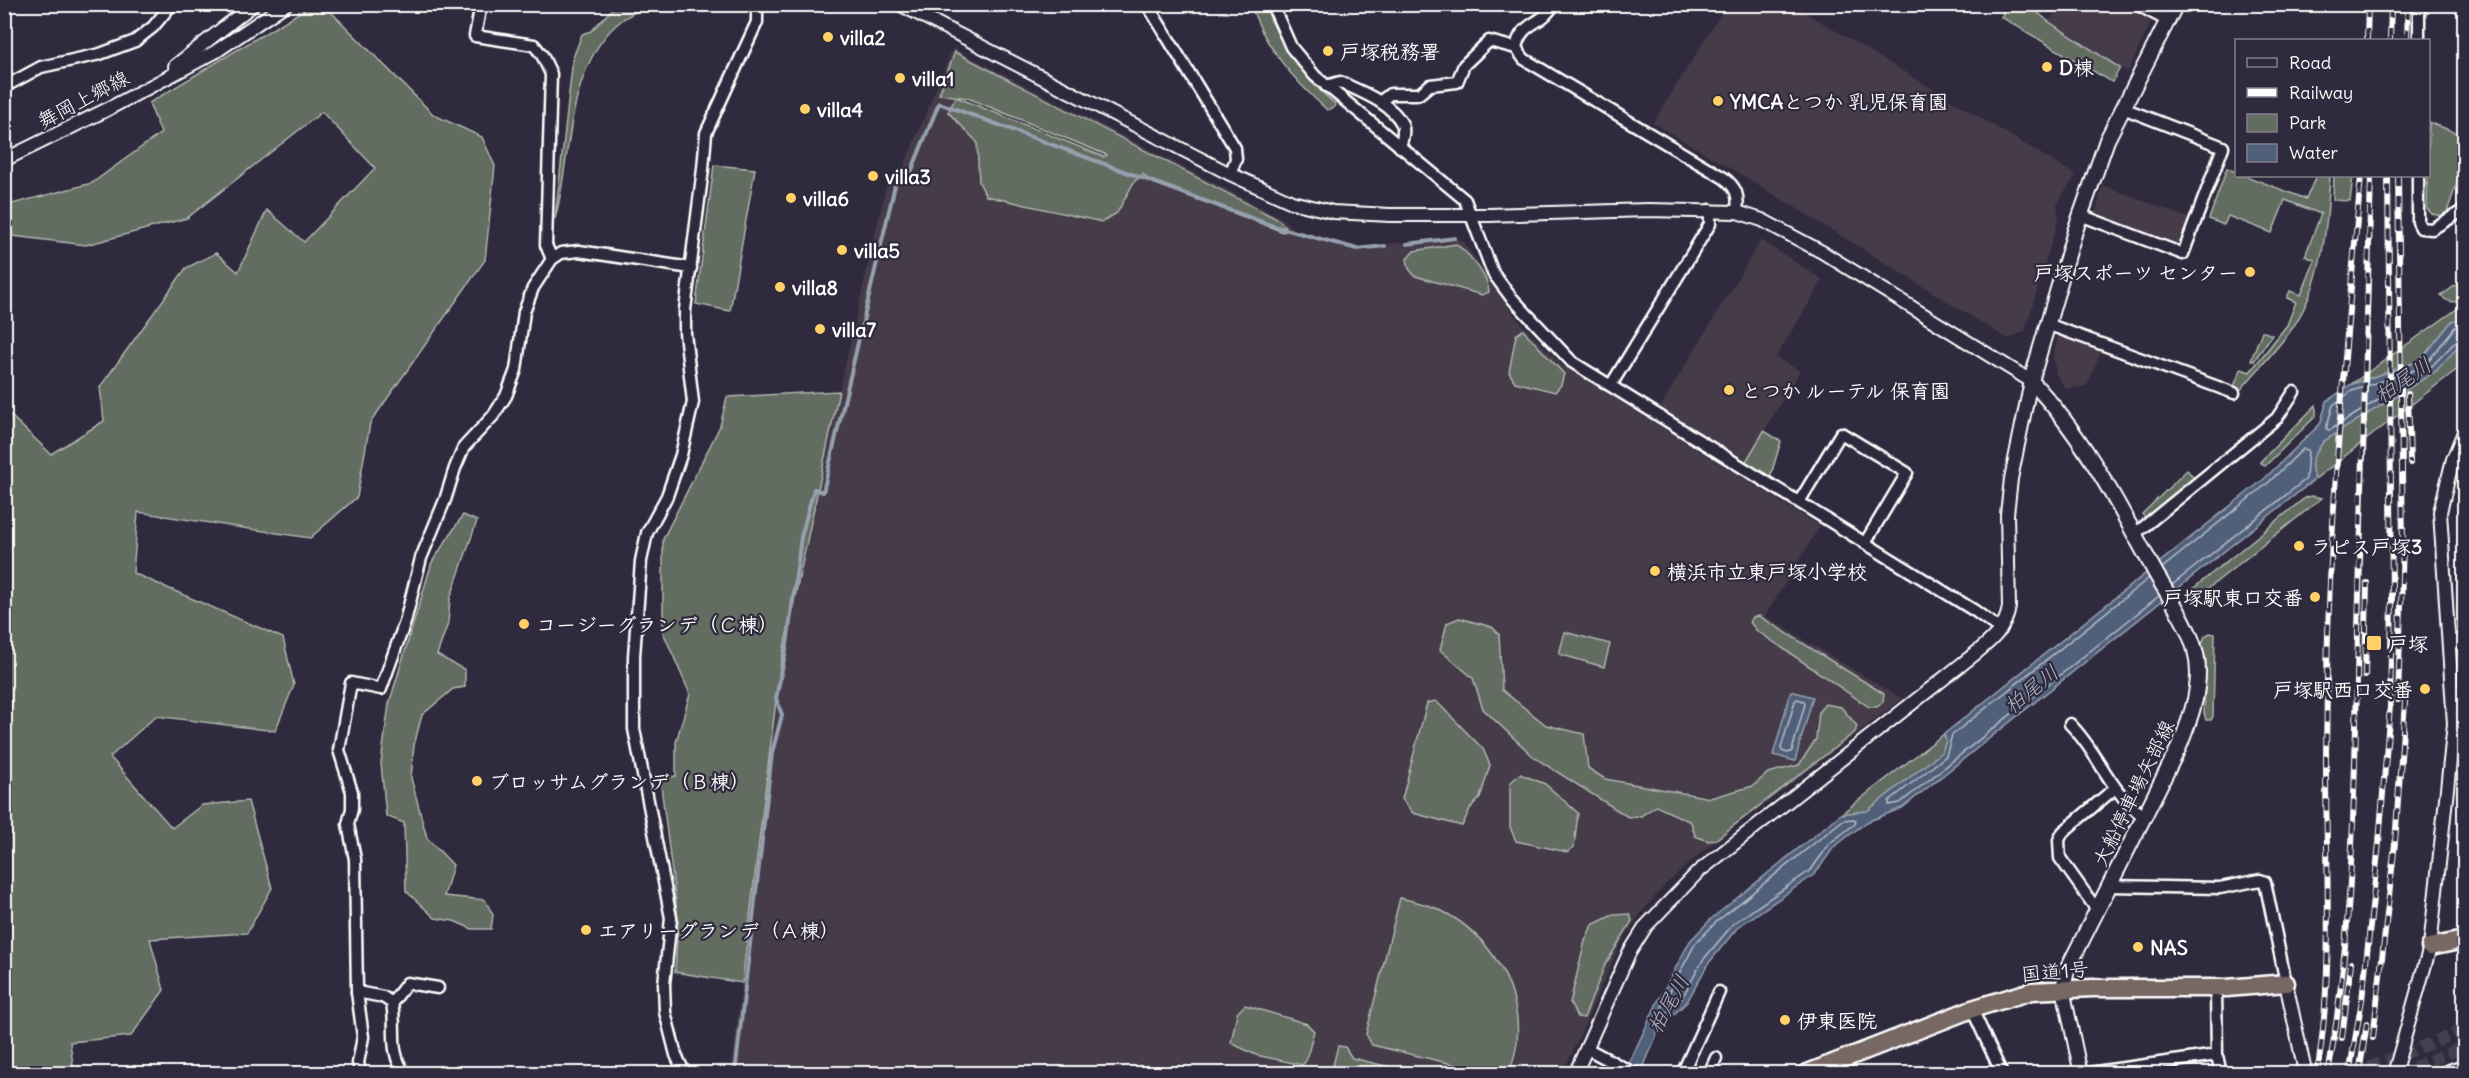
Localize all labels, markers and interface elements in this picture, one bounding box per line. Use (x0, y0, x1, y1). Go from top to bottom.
place label: villa2 (840, 25, 886, 50)
marker: villa2 (821, 30, 835, 44)
place label: 戸塚税務署 (1340, 39, 1440, 64)
legend (2235, 39, 2430, 177)
marker: 戸塚税務署 (1321, 44, 1335, 58)
text: Road (2289, 51, 2332, 74)
place label: D棟 (2059, 55, 2094, 80)
marker: D棟 (2040, 60, 2054, 74)
street label: 舞岡上郷線 (33, 64, 133, 134)
place label: villa1 (912, 66, 955, 91)
marker: villa1 (893, 71, 907, 85)
text: Railway (2289, 81, 2353, 104)
place label: YMCAとつか 乳児保育園 (1729, 89, 1948, 114)
marker: YMCAとつか 乳児保育園 (1711, 94, 1725, 108)
place label: villa4 (817, 97, 864, 122)
marker: villa4 (798, 102, 812, 116)
text: Park (2289, 111, 2326, 134)
text: Water (2289, 141, 2339, 164)
place label: villa3 (885, 164, 931, 189)
marker: villa3 (866, 169, 880, 183)
place label: villa6 (803, 186, 849, 211)
marker: villa6 (784, 191, 798, 205)
place label: villa5 (854, 238, 900, 263)
marker: villa5 (835, 243, 849, 257)
place label: 戸塚スポーツ センター (2034, 260, 2238, 285)
marker: 戸塚スポーツ センター (2243, 265, 2257, 279)
place label: villa8 (792, 275, 838, 300)
marker: villa8 (773, 280, 787, 294)
place label: villa7 (832, 317, 876, 342)
marker: villa7 (813, 322, 827, 336)
water label: 柏尾川 (2369, 351, 2437, 409)
place label: とつか ルーテル 保育園 (1741, 378, 1950, 403)
marker: とつか ルーテル 保育園 (1722, 383, 1736, 397)
place label: ラピス戸塚3 (2311, 534, 2422, 559)
marker: ラピス戸塚3 (2292, 539, 2306, 553)
place label: 横浜市立東戸塚小学校 (1667, 559, 1867, 584)
marker: 横浜市立東戸塚小学校 (1648, 564, 1662, 578)
place label: 戸塚駅東口交番 (2163, 585, 2303, 610)
marker: 戸塚駅東口交番 (2308, 590, 2322, 604)
place label: コージーグランデ（Ｃ棟） (536, 612, 778, 637)
marker: コージーグランデ（Ｃ棟） (517, 617, 531, 631)
place label: 戸塚 (2388, 631, 2428, 656)
marker: 戸塚 (2365, 634, 2383, 652)
water label: 柏尾川 (1998, 659, 2064, 719)
place label: 戸塚駅西口交番 (2273, 677, 2413, 702)
marker: 戸塚駅西口交番 (2418, 682, 2432, 696)
street label: 大船停車場矢部線 (2087, 716, 2179, 870)
place label: ブロッサムグランデ（Ｂ棟） (489, 769, 750, 794)
marker: ブロッサムグランデ（Ｂ棟） (470, 774, 484, 788)
place label: エアリーグランデ（Ａ棟） (598, 918, 840, 943)
marker: エアリーグランデ（Ａ棟） (579, 923, 593, 937)
place label: NAS (2150, 935, 2188, 960)
marker: NAS (2131, 940, 2145, 954)
street label: 国道1号 (2020, 956, 2090, 986)
water label: 柏尾川 (1641, 970, 1695, 1038)
place label: 伊東医院 (1797, 1008, 1877, 1033)
marker: 伊東医院 (1778, 1013, 1792, 1027)

